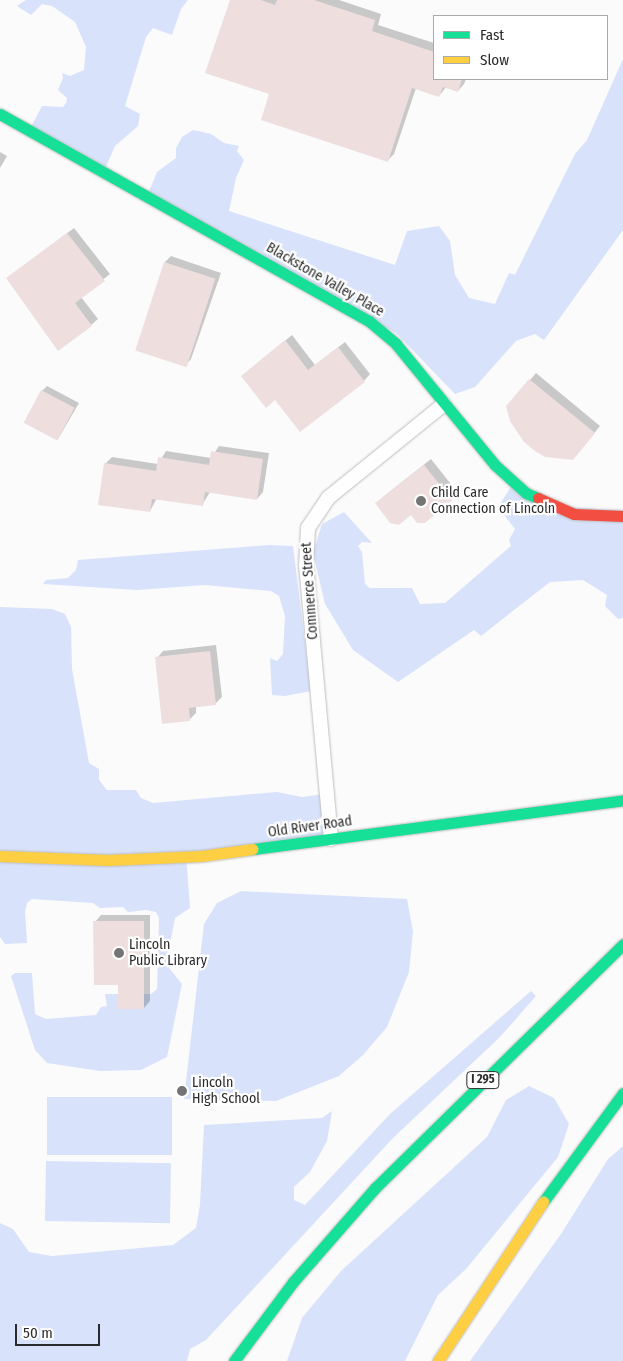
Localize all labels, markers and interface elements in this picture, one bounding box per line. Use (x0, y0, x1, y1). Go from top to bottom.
legend (433, 15, 608, 80)
text: Fast (480, 26, 504, 44)
text: Slow (480, 51, 509, 69)
street label: Blackstone Valley Place (263, 239, 387, 321)
place label: Child Care Connection of Lincoln (431, 485, 555, 518)
marker: Child Care Connection of Lincoln (415, 495, 427, 507)
street label: Commerce Street (298, 542, 322, 640)
street label: Old River Road (267, 813, 353, 841)
place label: Lincoln Public Library (129, 937, 207, 970)
marker: Lincoln Public Library (113, 947, 125, 959)
road number: I 295 (466, 1070, 500, 1090)
place label: Lincoln High School (192, 1075, 260, 1108)
marker: Lincoln High School (176, 1085, 188, 1097)
scale bar (18, 1314, 102, 1346)
text: 50 m (23, 1324, 53, 1342)

